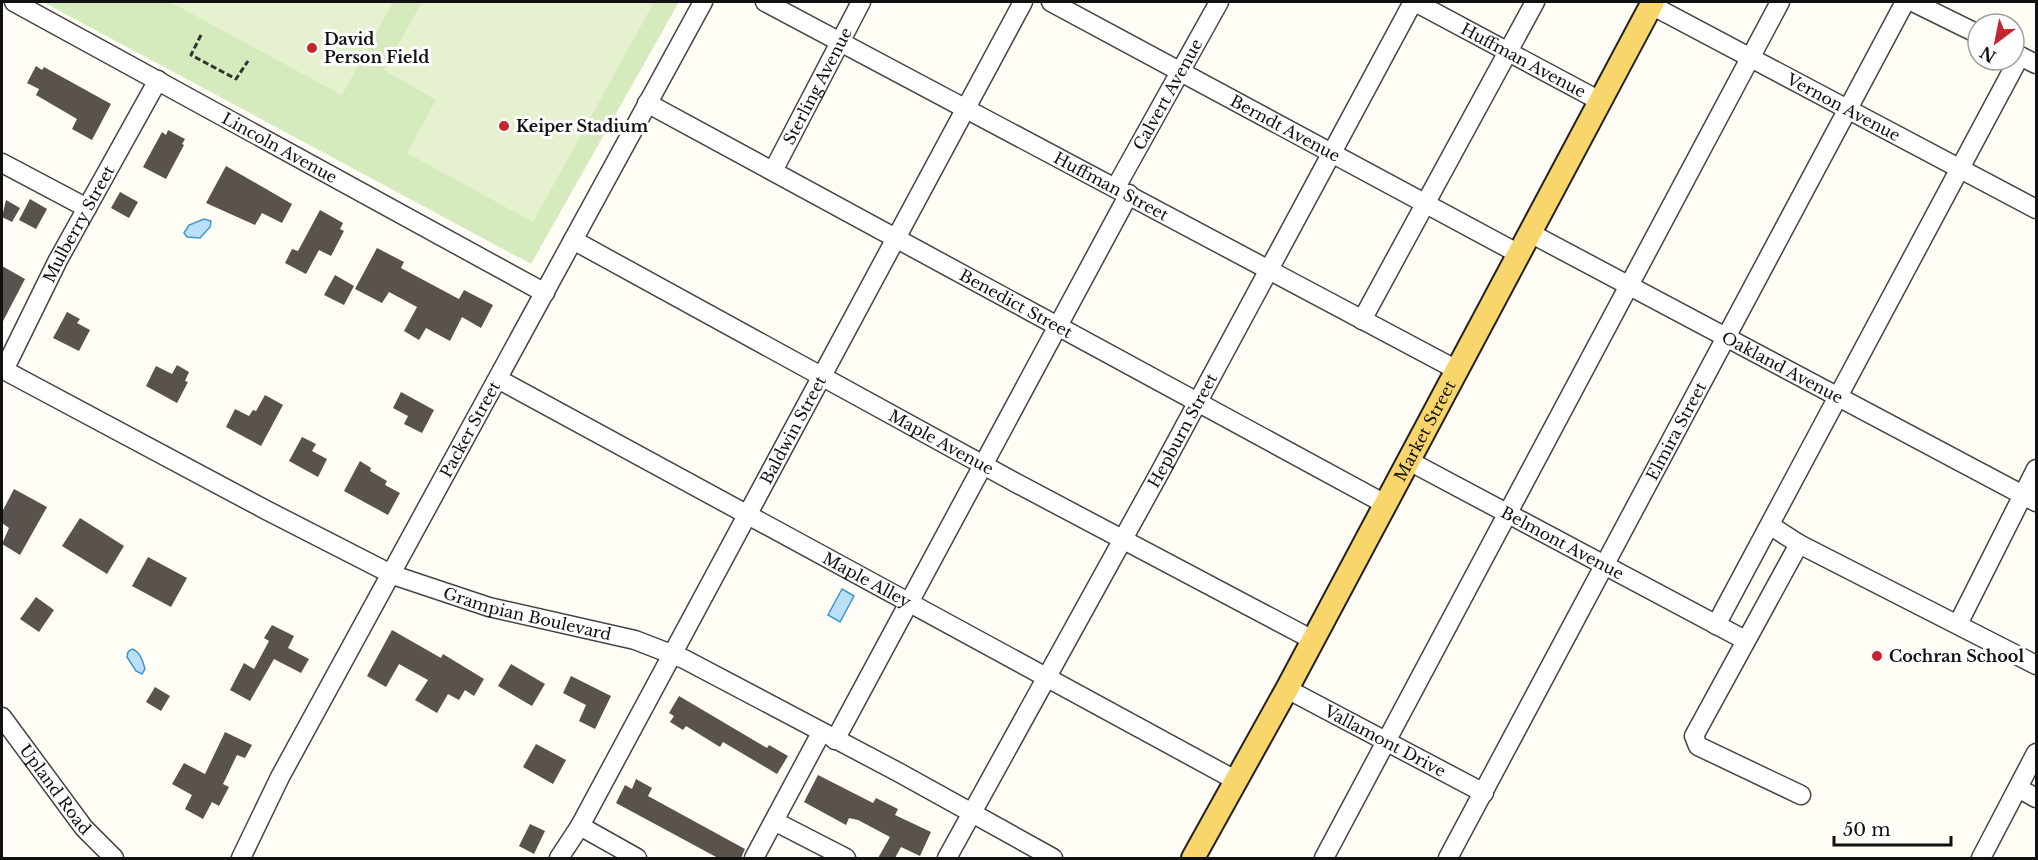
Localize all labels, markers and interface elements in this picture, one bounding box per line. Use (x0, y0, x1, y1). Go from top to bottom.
north arrow (1966, 12, 2026, 72)
street label: Huffman Avenue (1457, 18, 1589, 102)
street label: Sterling Avenue (779, 24, 856, 148)
place label: David Person Field (324, 29, 429, 67)
street label: Calvert Avenue (1129, 35, 1206, 153)
marker: David Person Field (305, 41, 319, 55)
text: N (1976, 42, 2000, 67)
street label: Vernon Avenue (1783, 68, 1904, 145)
street label: Berndt Avenue (1227, 90, 1344, 166)
street label: Lincoln Avenue (219, 108, 341, 187)
place label: Keiper Stadium (516, 116, 648, 136)
marker: Keiper Stadium (497, 119, 511, 133)
street label: Huffman Street (1050, 147, 1172, 225)
street label: Mulberry Street (39, 162, 119, 286)
street label: Benedict Street (956, 265, 1076, 342)
street label: Oakland Avenue (1718, 327, 1847, 408)
street label: Hepburn Street (1143, 370, 1221, 491)
street label: Baldwin Street (756, 372, 830, 487)
street label: Market Street (1390, 377, 1460, 485)
street label: Packer Street (435, 378, 504, 481)
street label: Elmira Street (1642, 378, 1710, 484)
street label: Maple Avenue (885, 405, 997, 479)
street label: Belmont Avenue (1498, 502, 1627, 584)
street label: Maple Alley (819, 548, 915, 612)
street label: Grampian Boulevard (441, 582, 614, 644)
place label: Cochran School (1889, 646, 2024, 666)
marker: Cochran School (1870, 649, 1884, 663)
street label: Vallamont Drive (1320, 700, 1449, 781)
street label: Upland Road (16, 740, 95, 839)
scale bar (1834, 809, 1951, 847)
text: 50 m (1843, 819, 1891, 841)

